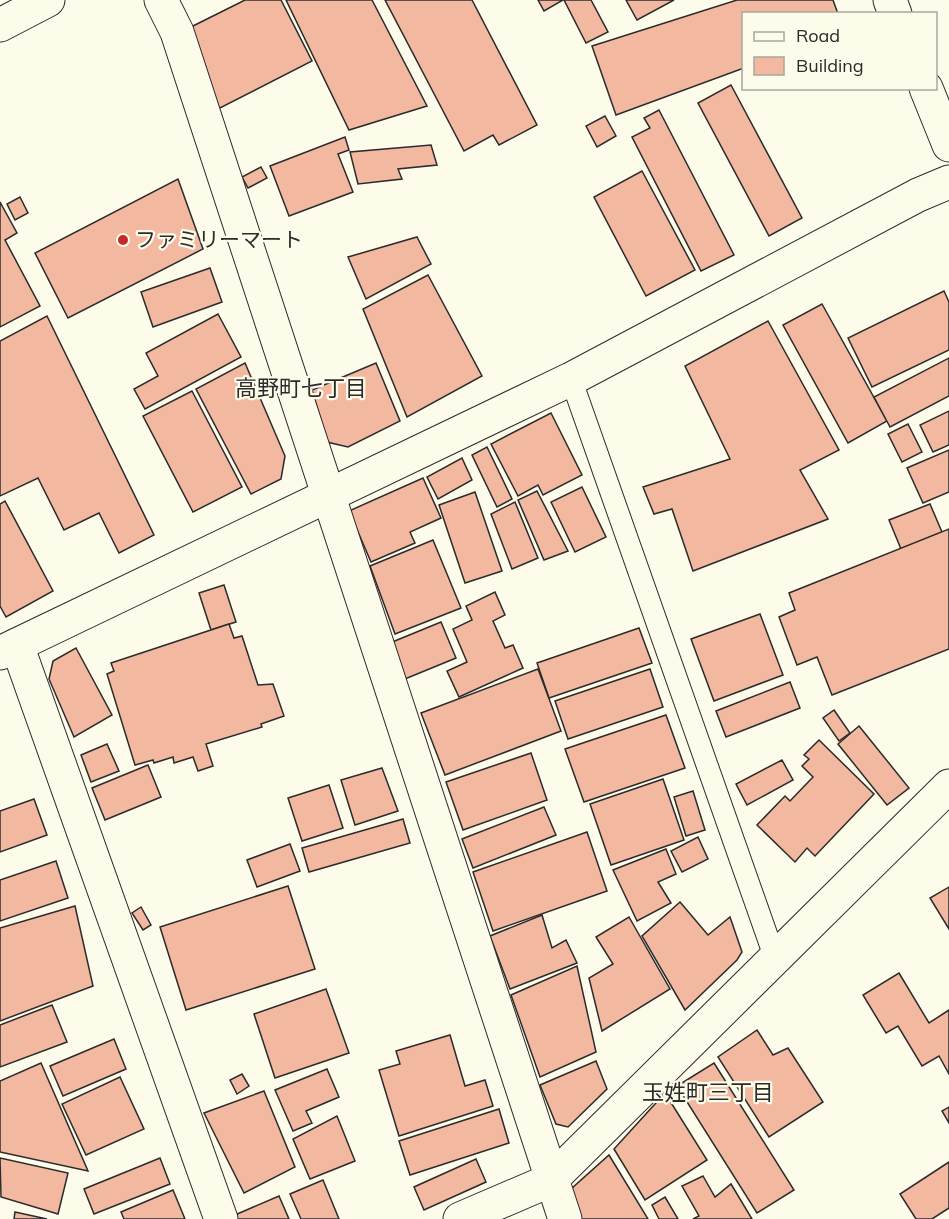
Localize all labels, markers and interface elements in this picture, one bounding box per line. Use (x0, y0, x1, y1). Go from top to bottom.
legend (742, 12, 937, 90)
text: Road (796, 24, 840, 47)
text: Building (796, 54, 864, 77)
place label: ファミリーマート (135, 226, 303, 252)
marker: ファミリーマート (116, 233, 130, 247)
district label: 高野町七丁目 (235, 374, 367, 402)
district label: 玉姓町三丁目 (642, 1078, 774, 1106)

